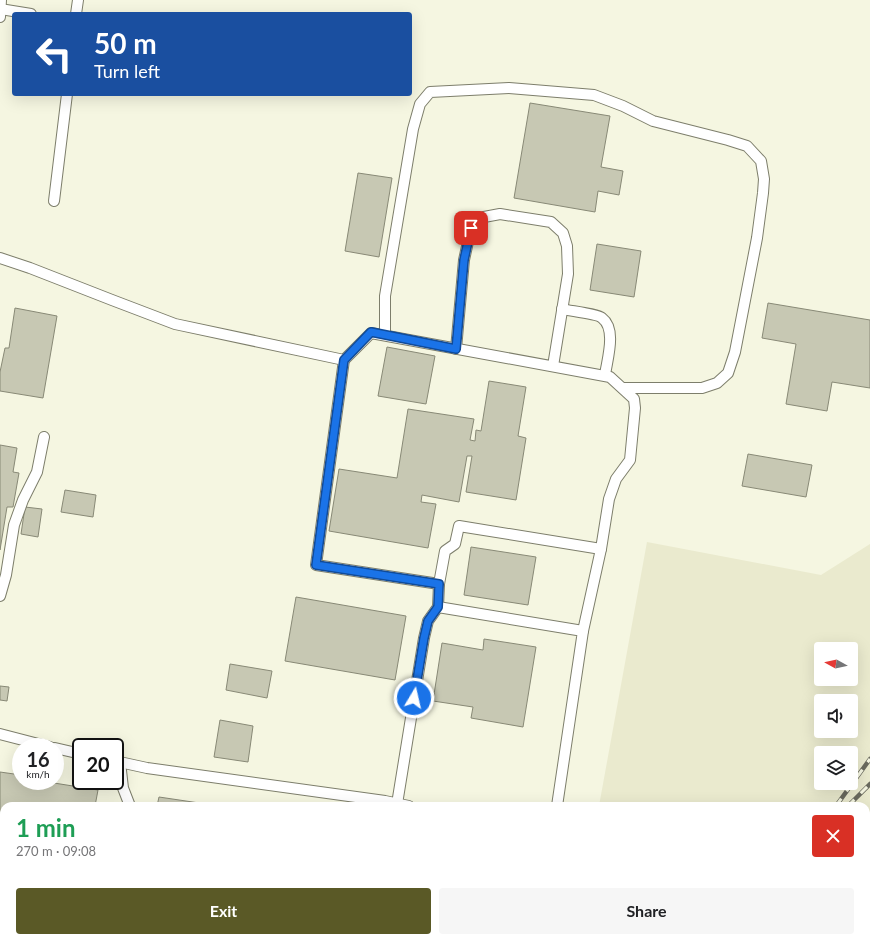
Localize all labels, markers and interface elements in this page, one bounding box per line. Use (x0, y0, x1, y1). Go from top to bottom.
text: 50 m (94, 26, 157, 60)
icon: left (28, 28, 80, 80)
text: Turn left (94, 60, 160, 82)
pin (454, 211, 488, 245)
icon: arrive (460, 217, 482, 239)
north arrow (814, 642, 858, 686)
map controls (814, 642, 858, 790)
position arrow (393, 677, 435, 719)
button: sound (814, 694, 858, 738)
speed limit sign: 20 (72, 738, 124, 790)
button: layers (814, 746, 858, 790)
text: 16 (26, 747, 50, 771)
text: km/h (26, 768, 50, 780)
text: 1 min (16, 813, 76, 842)
button: close (812, 815, 854, 857)
text: 270 m · 09:08 (16, 843, 96, 859)
button: Exit (16, 888, 431, 934)
button: Share (439, 888, 854, 934)

